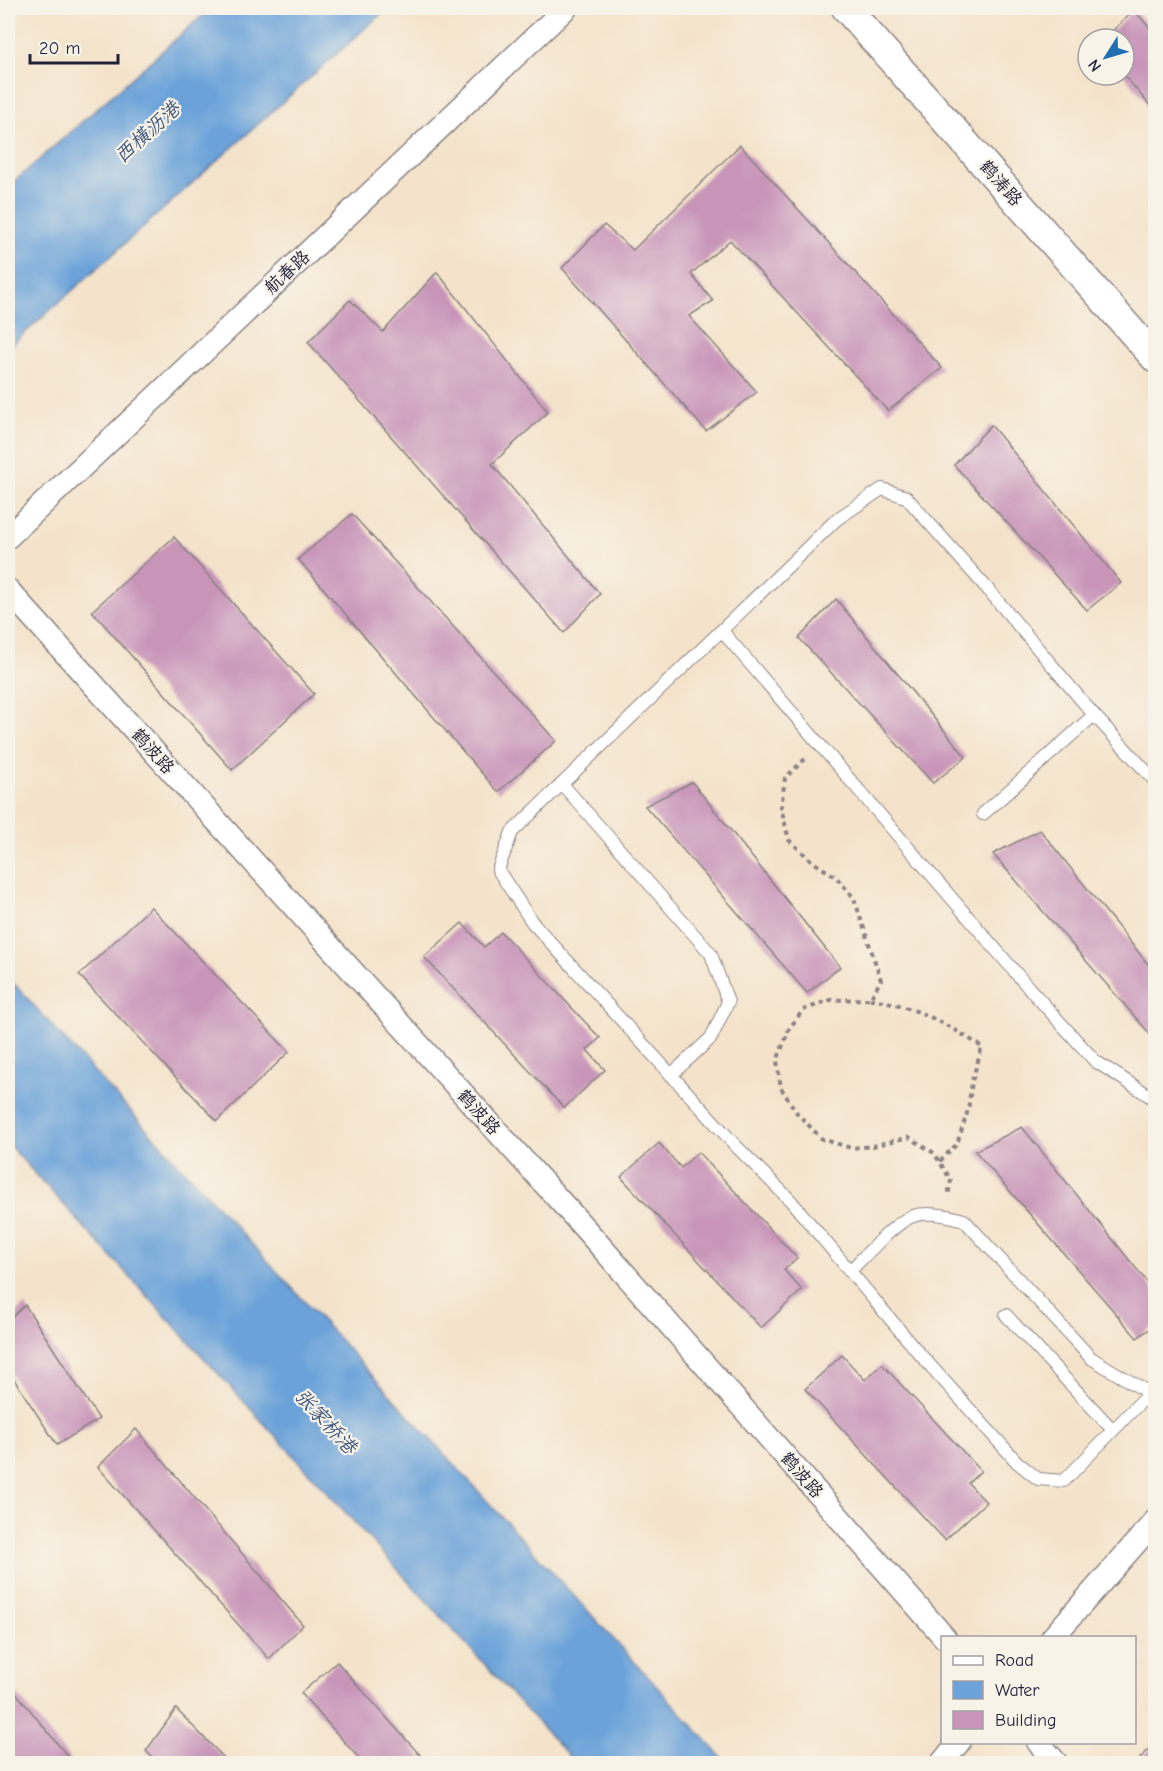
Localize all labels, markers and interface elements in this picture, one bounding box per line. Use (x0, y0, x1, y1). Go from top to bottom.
scale bar (30, 27, 118, 65)
north arrow (1076, 27, 1136, 87)
text: 20 m (39, 38, 80, 59)
text: N (1084, 56, 1105, 75)
water label: 西横沥港 (110, 96, 186, 168)
street label: 鹤涛路 (975, 156, 1026, 211)
street label: 航春路 (260, 246, 314, 298)
street label: 鹤波路 (127, 724, 178, 778)
street label: 鹤波路 (453, 1085, 504, 1139)
water label: 张家桥港 (290, 1384, 363, 1460)
street label: 鹤波路 (776, 1448, 827, 1503)
legend (941, 1636, 1136, 1744)
text: Road (995, 1650, 1034, 1671)
text: Water (995, 1680, 1040, 1701)
text: Building (995, 1710, 1057, 1731)

